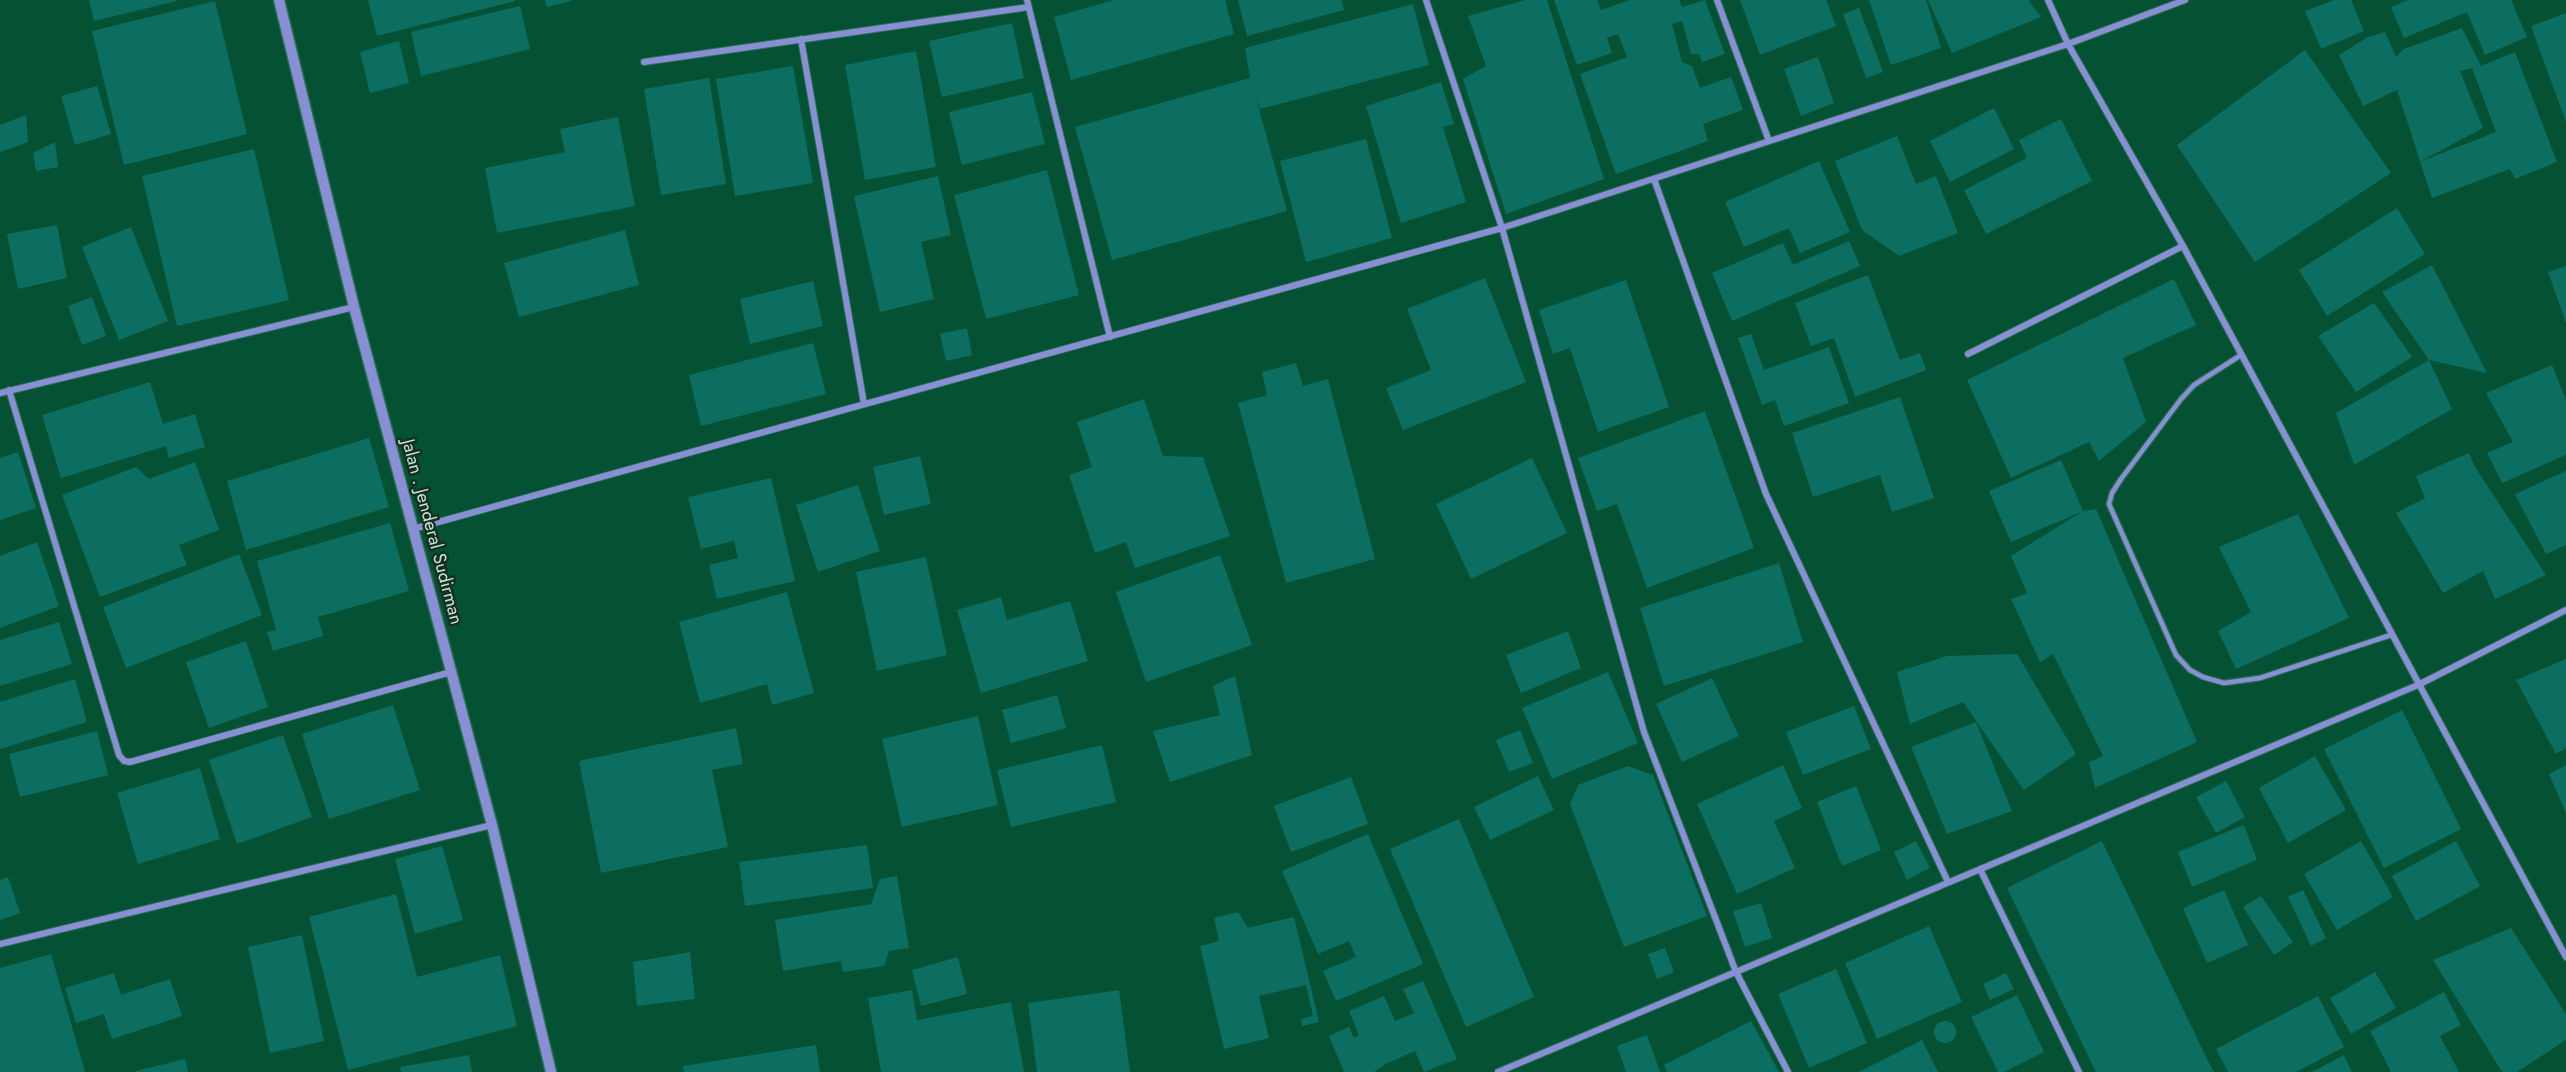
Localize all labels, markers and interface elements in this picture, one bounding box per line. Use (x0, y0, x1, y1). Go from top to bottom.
street label: Jalan . Jenderal Sudirman (396, 437, 466, 627)

